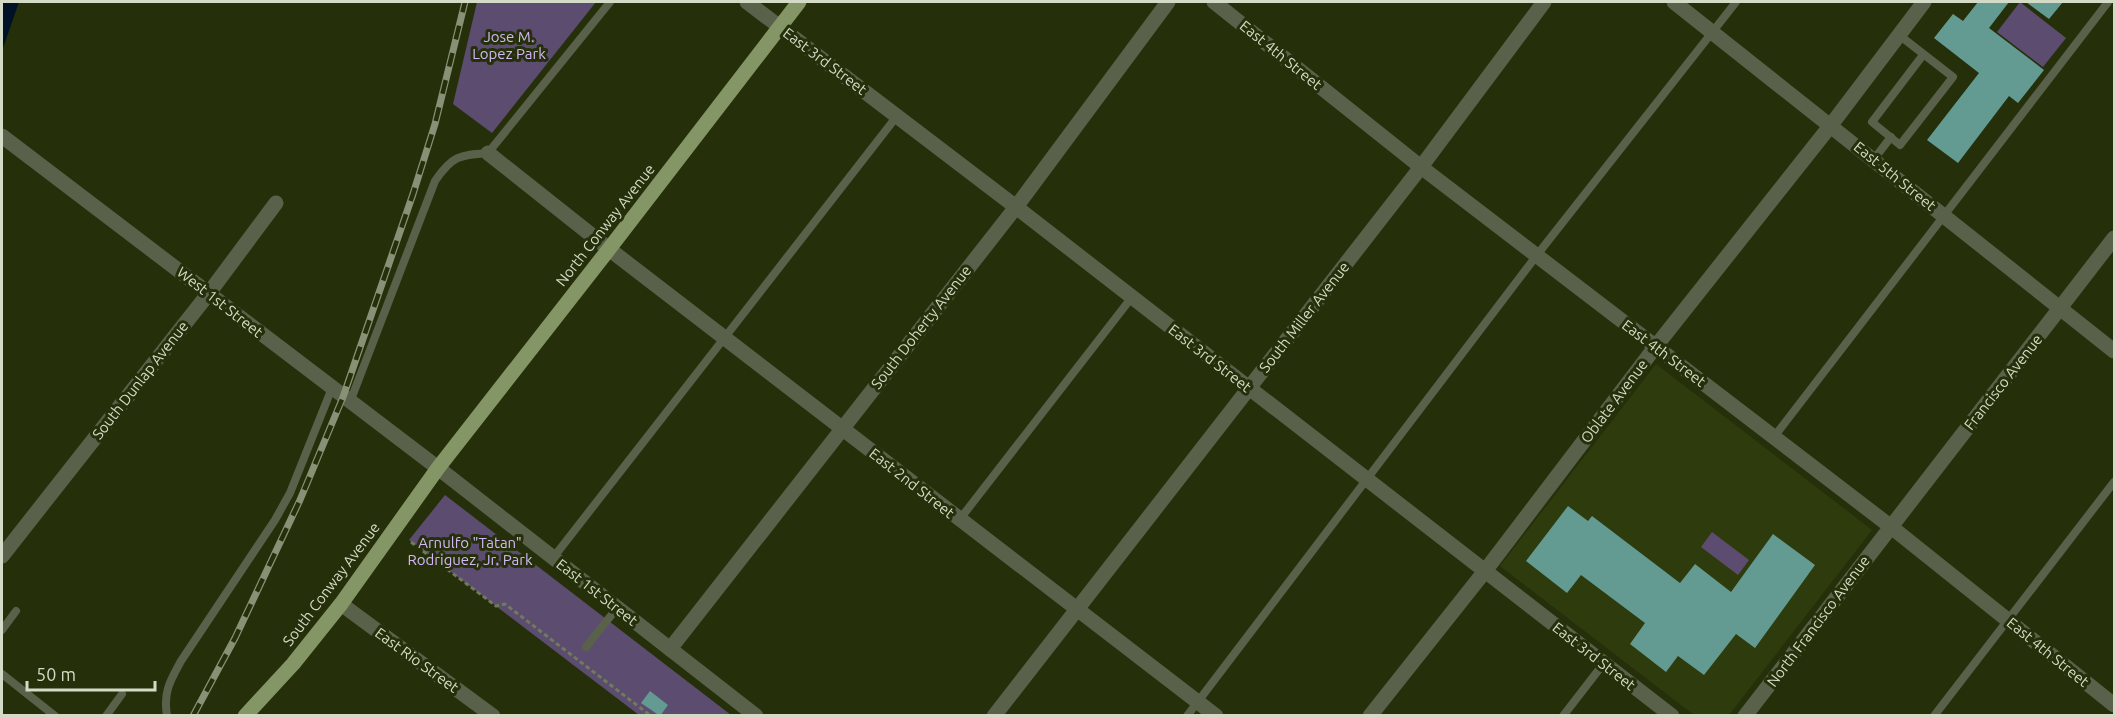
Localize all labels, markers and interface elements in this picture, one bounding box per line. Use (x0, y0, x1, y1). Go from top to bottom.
street label: East 4th Street (1237, 17, 1325, 93)
street label: East 3rd Street (780, 24, 870, 98)
park label: Jose M. Lopez Park (472, 28, 546, 62)
street label: East 5th Street (1851, 138, 1939, 214)
street label: North Conway Avenue (552, 161, 658, 289)
street label: South Miller Avenue (1256, 258, 1352, 376)
street label: South Doherty Avenue (867, 262, 975, 392)
street label: West 1st Street (174, 263, 266, 341)
street label: East 4th Street (1619, 316, 1709, 390)
street label: South Dunlap Avenue (89, 318, 191, 442)
street label: East 3rd Street (1165, 320, 1255, 396)
street label: Francisco Avenue (1960, 331, 2046, 433)
street label: Oblate Avenue (1577, 356, 1651, 446)
street label: East 2nd Street (866, 445, 958, 521)
street label: South Conway Avenue (279, 519, 383, 649)
park label: Arnulfo "Tatan" Rodriguez, Jr. Park (407, 534, 533, 568)
street label: North Francisco Avenue (1763, 552, 1873, 690)
street label: East 1st Street (553, 555, 641, 629)
street label: East 4th Street (2004, 614, 2092, 690)
street label: East 3rd Street (1549, 618, 1639, 694)
street label: East Rio Street (372, 624, 462, 696)
scale bar (27, 654, 154, 692)
text: 50 m (36, 664, 76, 684)

